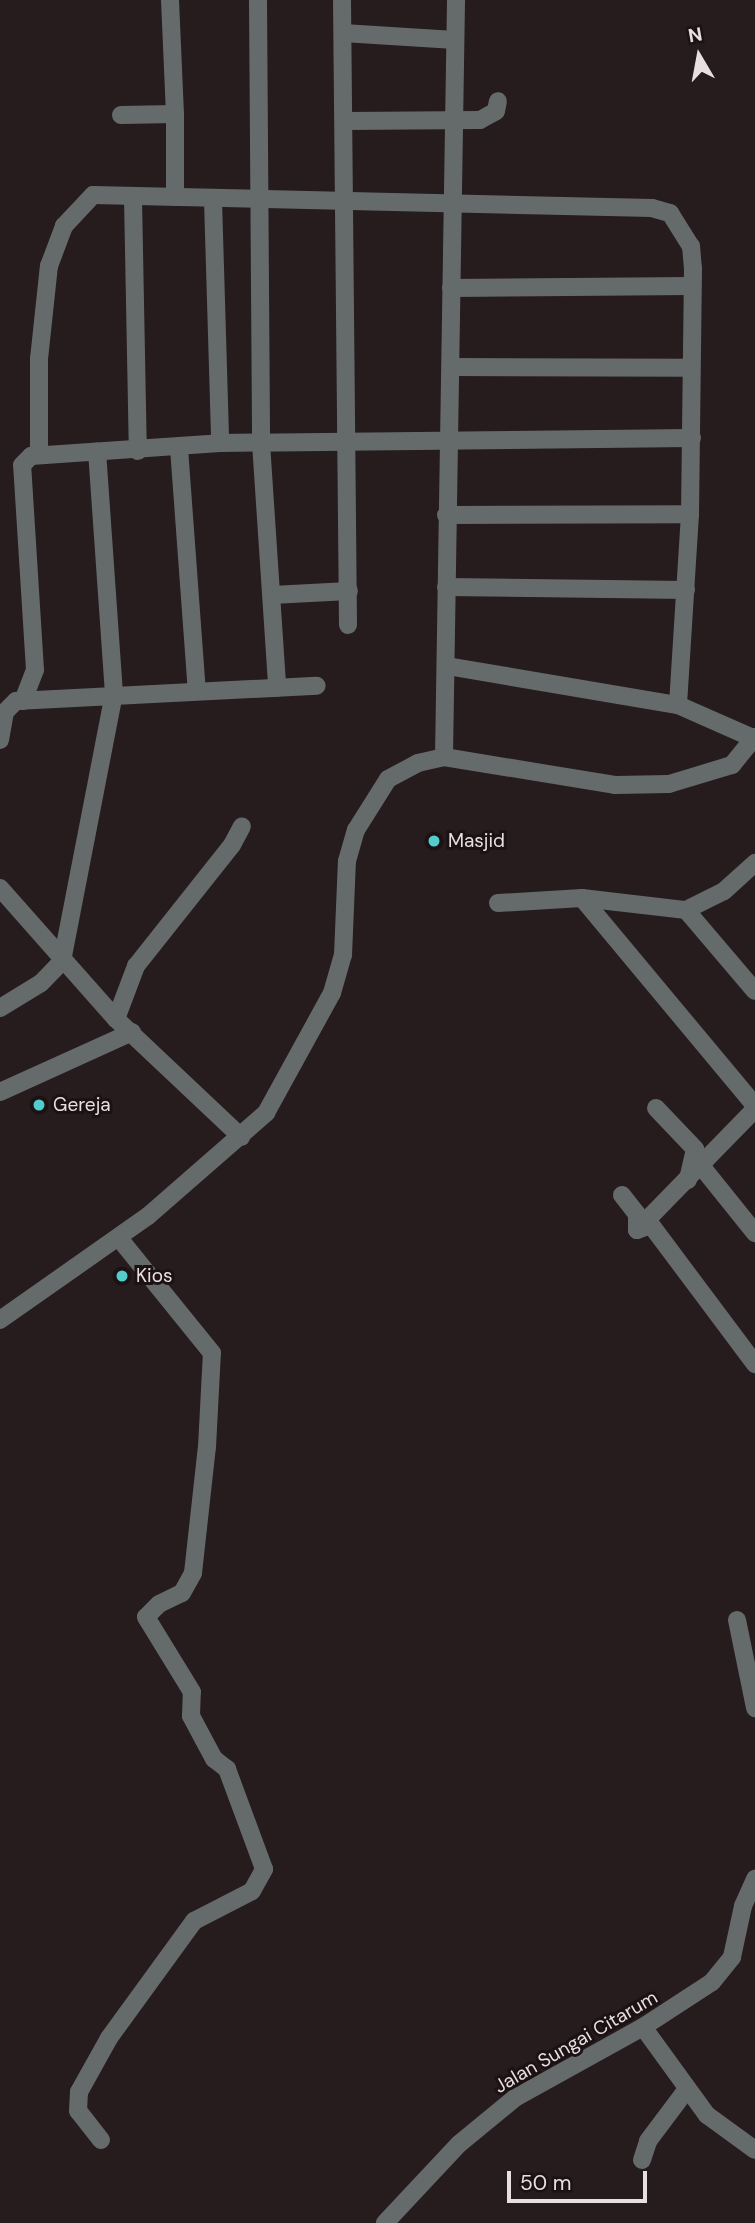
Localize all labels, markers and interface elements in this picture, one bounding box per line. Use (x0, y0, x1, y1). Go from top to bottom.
north arrow (664, 21, 734, 91)
text: N (686, 21, 704, 48)
place label: Masjid (448, 830, 505, 852)
marker: Masjid (426, 833, 442, 849)
place label: Gereja (53, 1094, 111, 1116)
marker: Gereja (31, 1097, 47, 1113)
place label: Kios (136, 1265, 172, 1287)
marker: Kios (114, 1268, 130, 1284)
street label: Jalan Sungai Citarum (490, 1986, 662, 2098)
scale bar (510, 2156, 650, 2200)
text: 50 m (520, 2169, 571, 2197)

